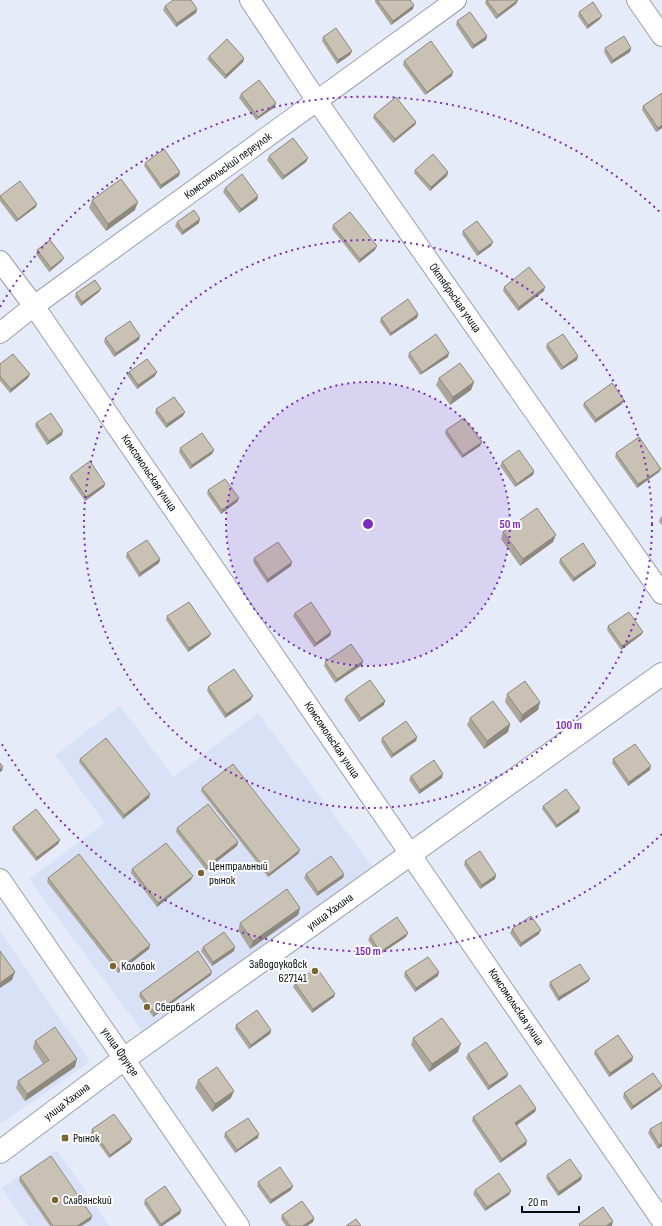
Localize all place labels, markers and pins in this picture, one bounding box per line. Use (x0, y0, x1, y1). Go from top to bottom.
centre of rings (361, 517, 375, 531)
place label: Центральный рынок (209, 859, 268, 888)
marker: Центральный рынок (196, 868, 206, 878)
place label: Заводоуковск 627141 (249, 957, 308, 986)
place label: Колобок (121, 959, 155, 974)
marker: Колобок (108, 961, 118, 971)
marker: Заводоуковск 627141 (310, 966, 320, 976)
place label: Сбербанк (155, 1000, 195, 1015)
marker: Сбербанк (142, 1002, 152, 1012)
place label: Рынок (73, 1131, 100, 1146)
marker: Рынок (60, 1133, 70, 1143)
place label: Славянский (63, 1193, 112, 1208)
marker: Славянский (50, 1195, 60, 1205)

